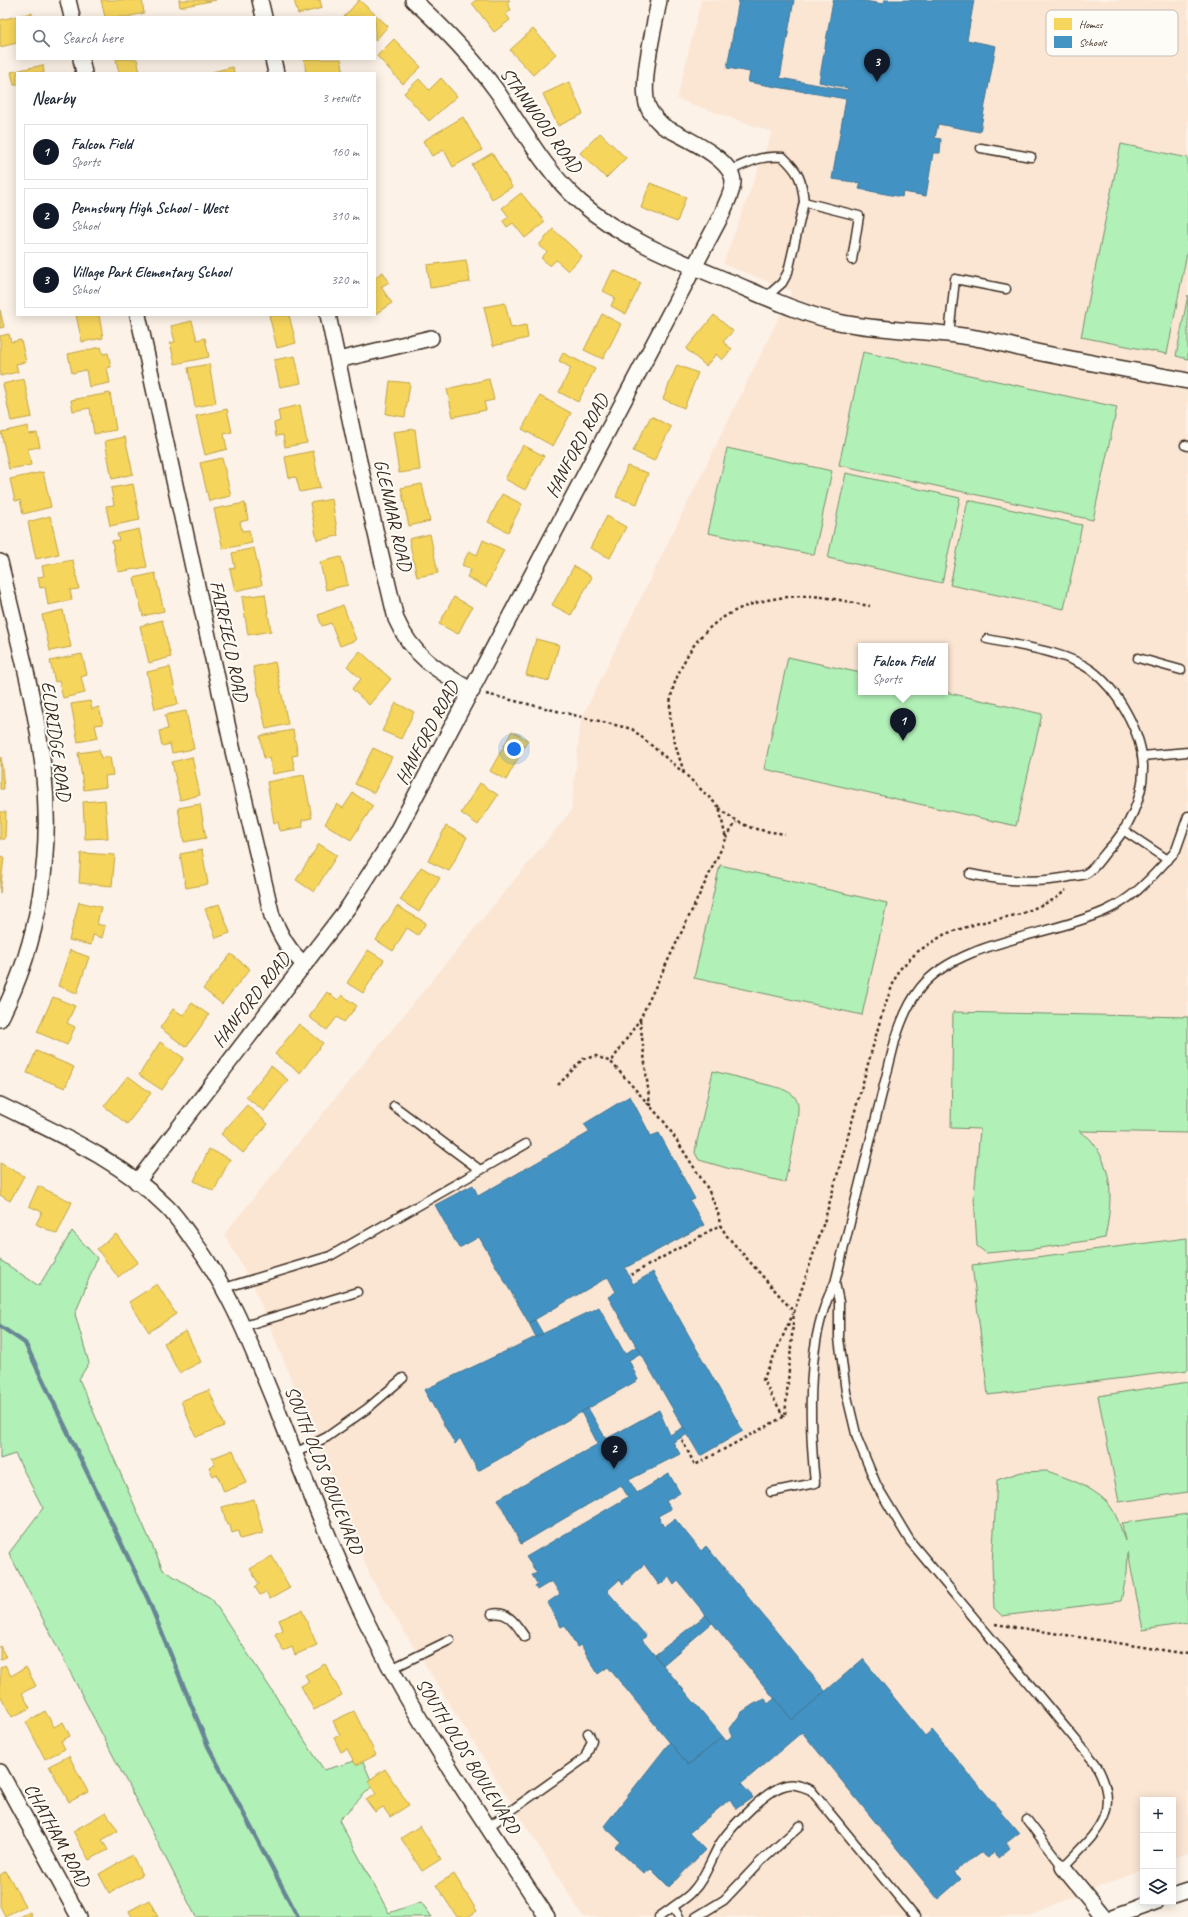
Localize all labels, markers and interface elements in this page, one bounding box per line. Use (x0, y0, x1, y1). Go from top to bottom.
legend (1046, 10, 1178, 56)
search box (16, 16, 376, 60)
text: Homes (1079, 17, 1104, 31)
icon: search (30, 27, 52, 49)
text: Search here (62, 29, 123, 48)
text: Schools (1079, 35, 1108, 49)
pin: 3 (864, 49, 890, 82)
street label: STANWOOD ROAD (495, 63, 588, 179)
text: Nearby (32, 88, 75, 109)
text: 3 results (322, 90, 360, 106)
text: Falcon Field (71, 135, 132, 154)
text: 1 (43, 144, 49, 160)
text: 160 m (331, 144, 359, 160)
text: Sports (71, 154, 100, 170)
text: Pennsbury High School - West (71, 199, 228, 218)
text: 2 (43, 208, 49, 224)
text: 310 m (331, 208, 359, 224)
text: School (71, 218, 99, 234)
text: Village Park Elementary School (71, 263, 230, 282)
text: 3 (43, 272, 49, 288)
text: 320 m (331, 272, 359, 288)
text: School (71, 282, 99, 298)
street label: HANFORD ROAD (540, 388, 615, 502)
street label: GLENMAR ROAD (369, 457, 418, 575)
street label: FAIRFIELD ROAD (205, 578, 254, 705)
popup (858, 643, 948, 695)
text: Falcon Field (872, 652, 934, 671)
text: Sports (872, 671, 902, 687)
street label: HANFORD ROAD (390, 675, 465, 789)
street label: ELDRIDGE ROAD (36, 680, 77, 804)
pin: 1 (890, 708, 916, 741)
your location (504, 739, 524, 759)
street label: HANFORD ROAD (207, 946, 297, 1052)
street label: SOUTH OLDS BOULEVARD (279, 1382, 369, 1559)
pin: 2 (601, 1436, 627, 1469)
street label: SOUTH OLDS BOULEVARD (410, 1674, 527, 1840)
street label: CHATHAM ROAD (19, 1779, 96, 1893)
map controls (1140, 1797, 1176, 1905)
button: + (1140, 1797, 1176, 1833)
button: − (1140, 1833, 1176, 1869)
button: layers (1140, 1869, 1176, 1905)

